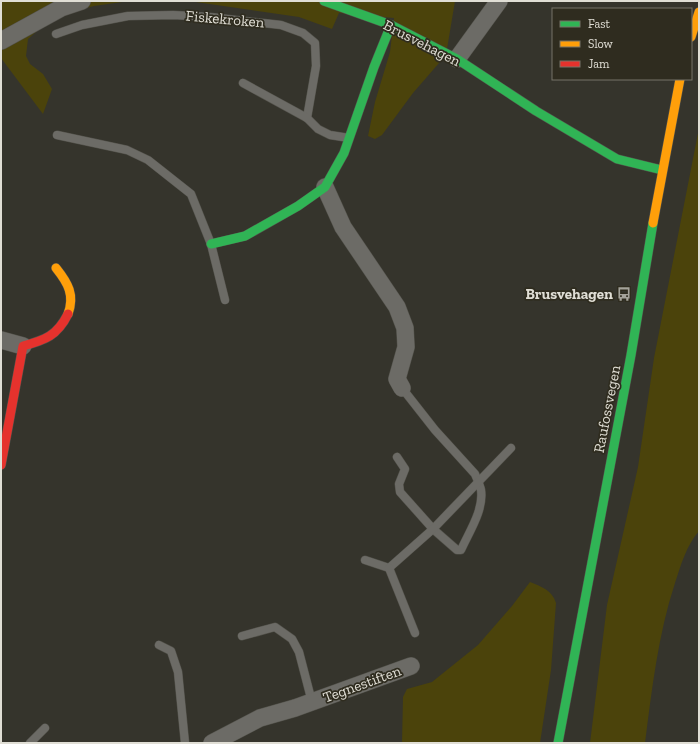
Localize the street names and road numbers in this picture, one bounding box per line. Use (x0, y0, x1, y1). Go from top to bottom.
street label: Fiskekroken (185, 7, 265, 31)
street label: Brusvehagen (380, 16, 464, 70)
street label: Raufossvegen (590, 363, 624, 454)
street label: Tegnestiften (321, 661, 404, 706)

